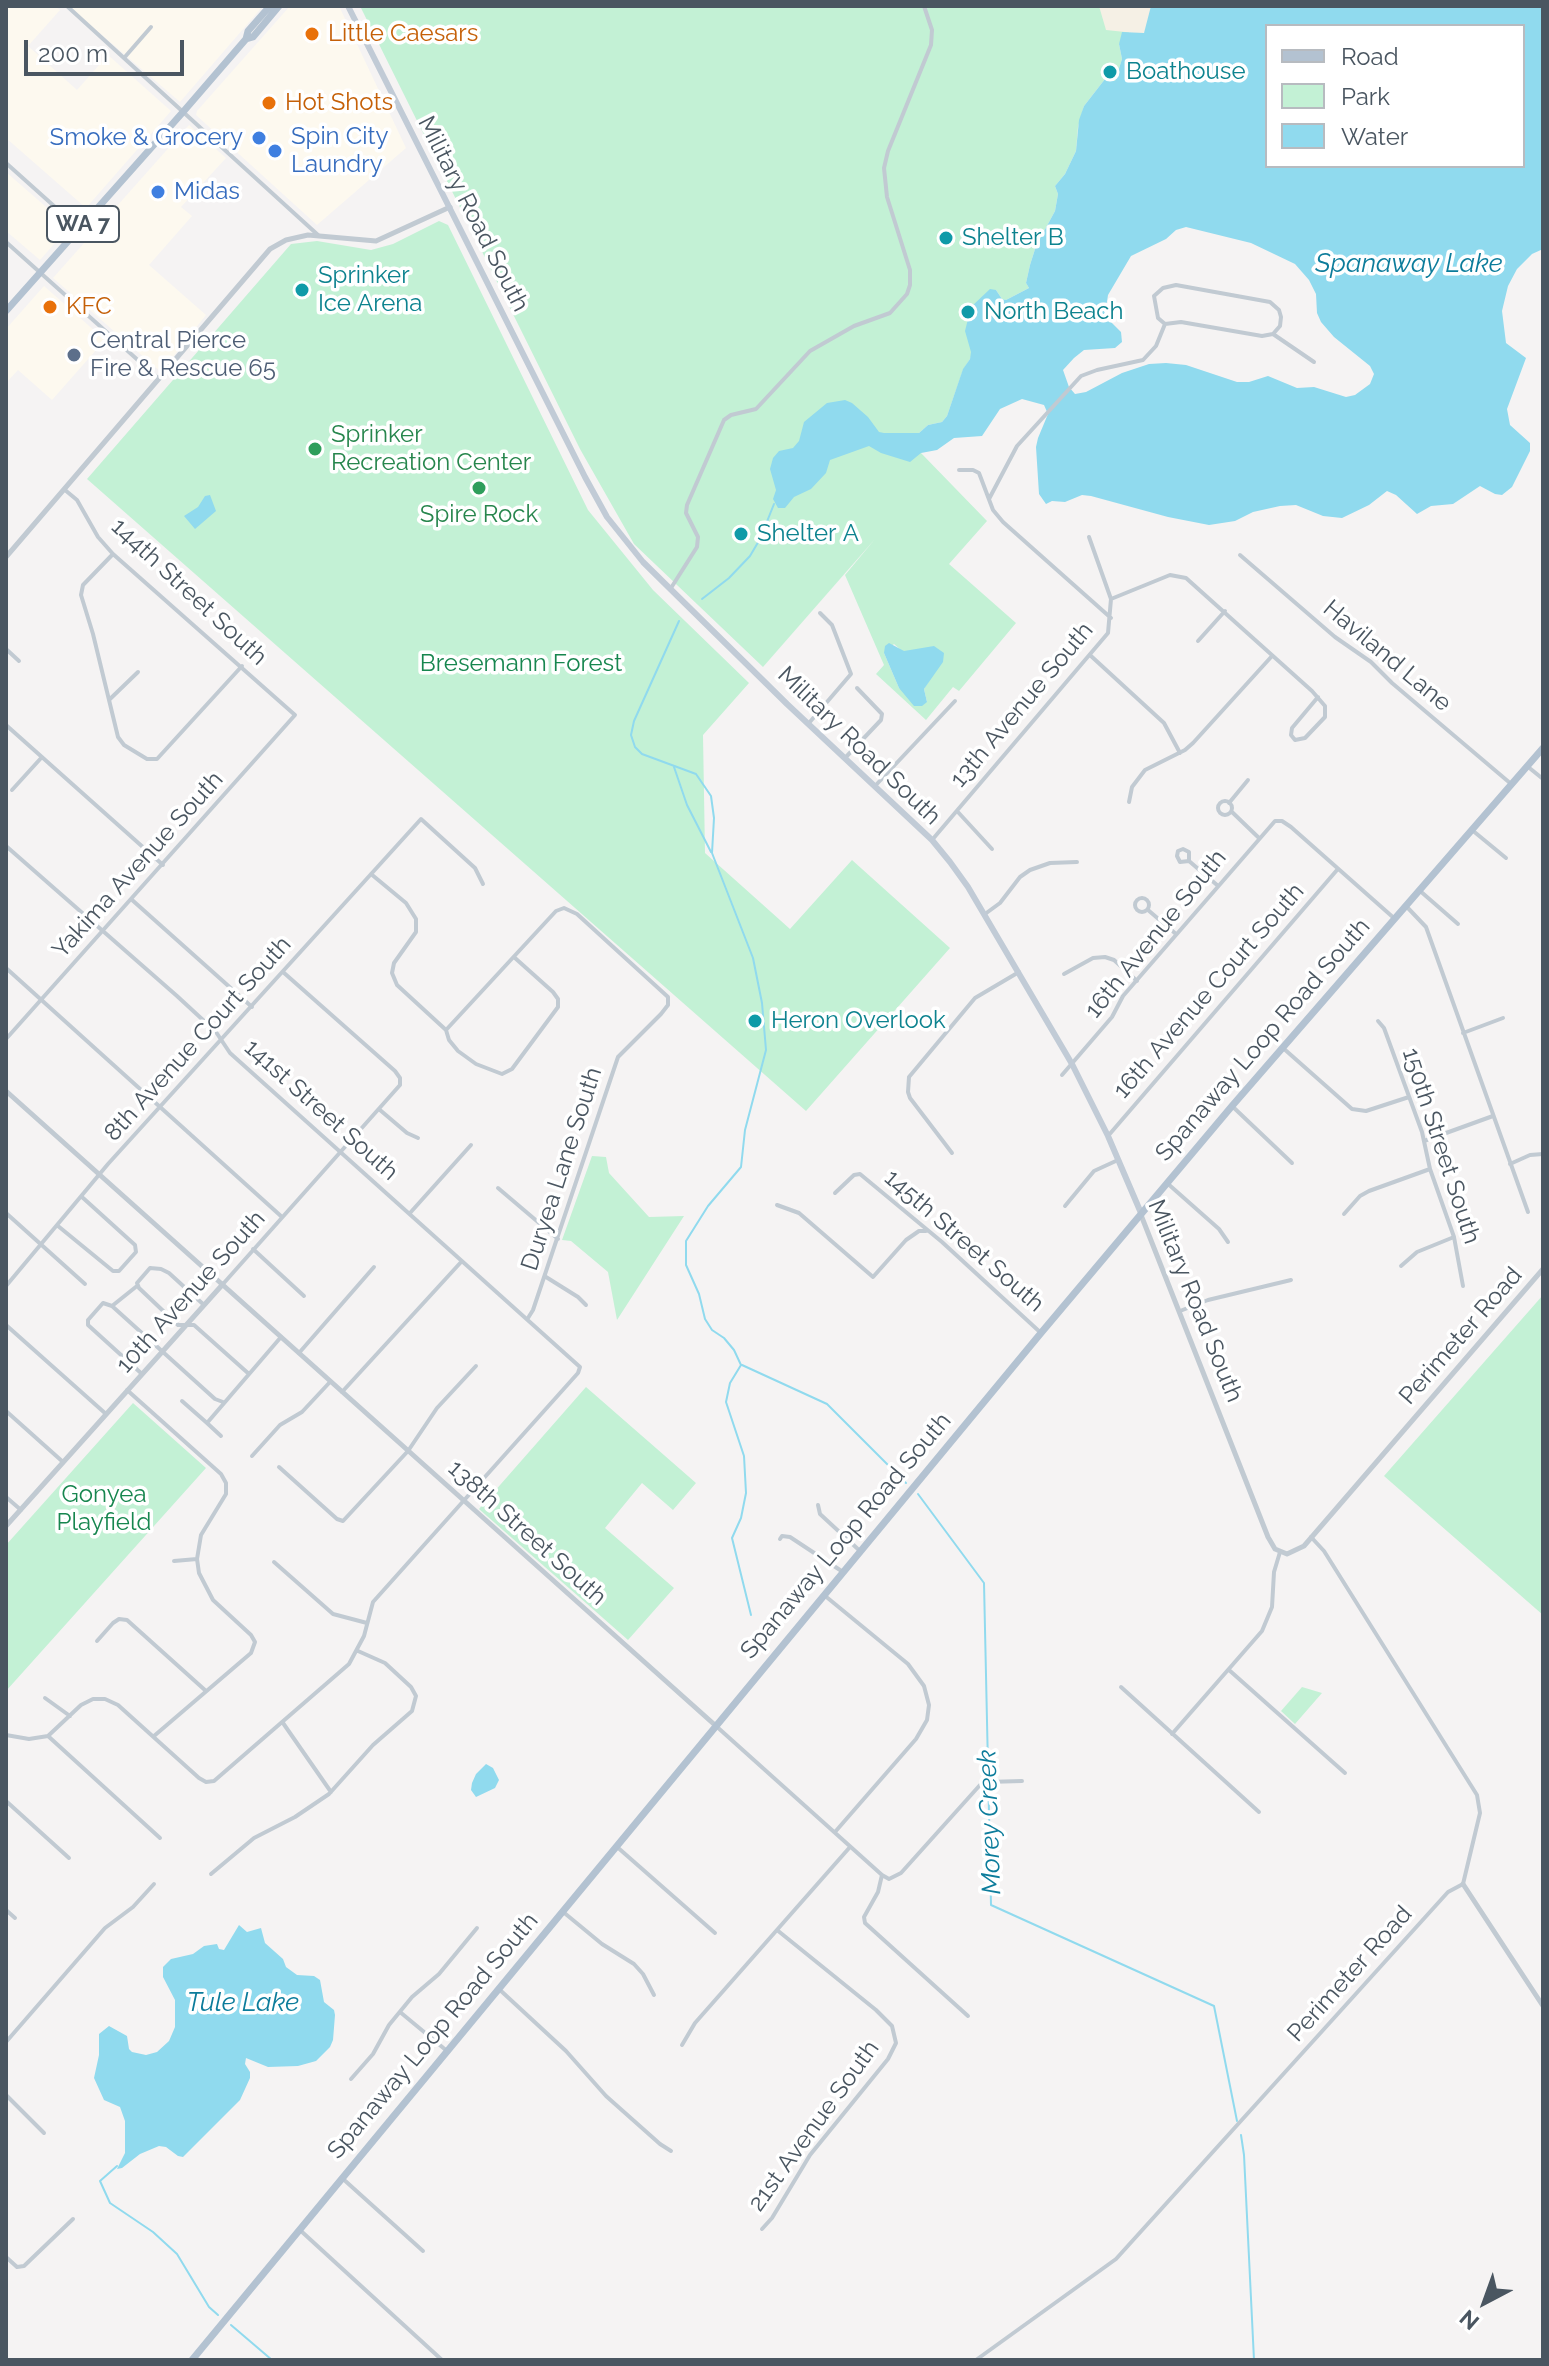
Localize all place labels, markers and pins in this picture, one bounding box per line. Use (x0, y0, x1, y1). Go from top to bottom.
place label: Little Caesars (328, 20, 478, 48)
marker: Little Caesars (303, 25, 321, 43)
place label: Boathouse (1126, 58, 1245, 86)
marker: Boathouse (1101, 63, 1119, 81)
place label: Hot Shots (285, 89, 393, 117)
marker: Hot Shots (260, 94, 278, 112)
place label: Spin City Laundry (291, 123, 388, 179)
place label: Smoke & Grocery (50, 124, 243, 152)
marker: Smoke & Grocery (250, 129, 268, 147)
marker: Spin City Laundry (266, 142, 284, 160)
place label: Midas (174, 178, 240, 206)
marker: Midas (149, 183, 167, 201)
place label: Shelter B (962, 224, 1064, 252)
marker: Shelter B (937, 229, 955, 247)
place label: Sprinker Ice Arena (318, 262, 422, 318)
marker: Sprinker Ice Arena (293, 281, 311, 299)
place label: KFC (66, 293, 112, 321)
marker: KFC (41, 298, 59, 316)
place label: North Beach (984, 298, 1124, 326)
marker: North Beach (959, 303, 977, 321)
place label: Central Pierce Fire & Rescue 65 (90, 327, 276, 383)
marker: Central Pierce Fire & Rescue 65 (65, 346, 83, 364)
place label: Sprinker Recreation Center (331, 421, 531, 477)
marker: Sprinker Recreation Center (306, 440, 324, 458)
marker: Spire Rock (470, 479, 488, 497)
place label: Spire Rock (420, 501, 538, 529)
place label: Shelter A (757, 520, 859, 548)
marker: Shelter A (732, 525, 750, 543)
place label: Heron Overlook (771, 1007, 946, 1035)
marker: Heron Overlook (746, 1012, 764, 1030)

